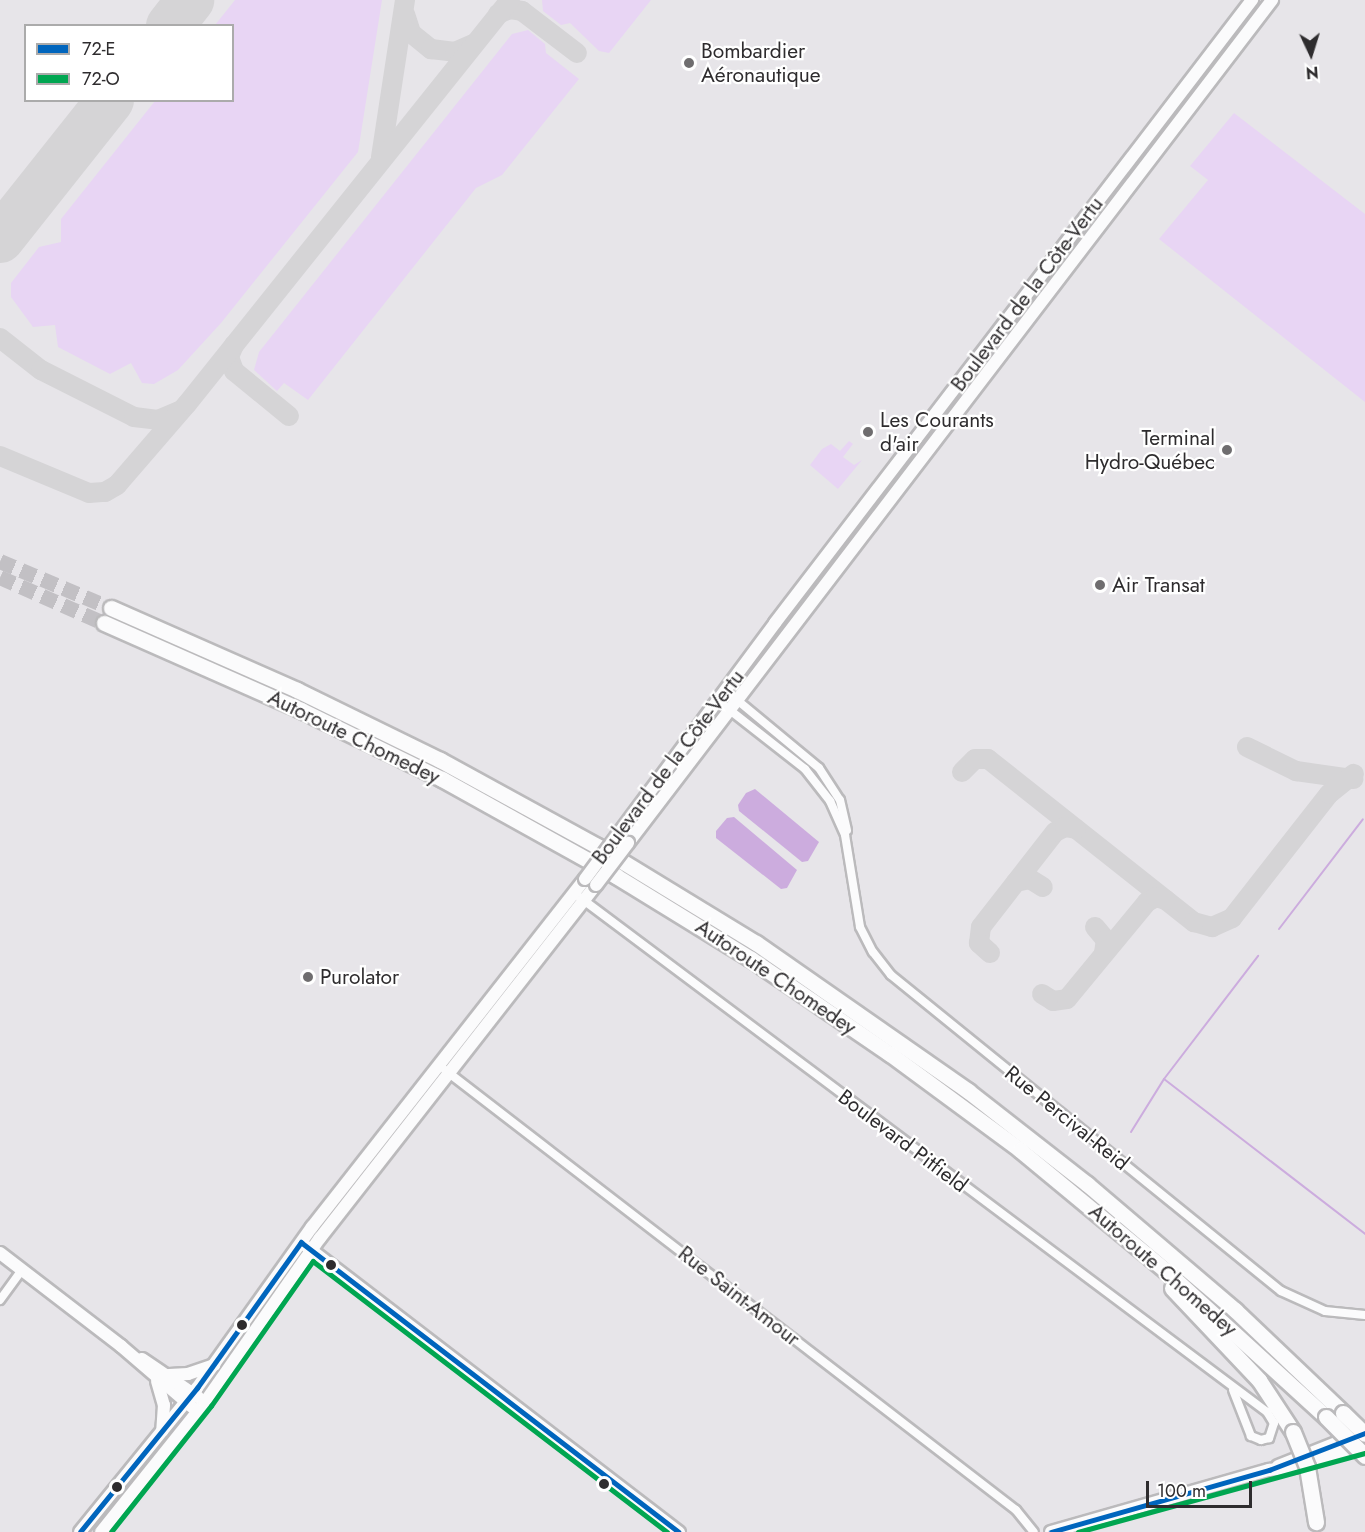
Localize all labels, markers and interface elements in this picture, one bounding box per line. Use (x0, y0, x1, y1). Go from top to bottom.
legend (24, 24, 234, 102)
north arrow (1281, 24, 1341, 84)
text: 72-E (82, 36, 115, 62)
place label: Bombardier Aéronautique (701, 38, 820, 88)
marker: Bombardier Aéronautique (682, 56, 696, 70)
text: N (1305, 61, 1319, 84)
text: 72-O (82, 66, 120, 92)
street label: Boulevard de la Côte-Vertu (946, 192, 1108, 396)
place label: Les Courants d'air (880, 407, 994, 457)
marker: Les Courants d'air (861, 425, 875, 439)
place label: Terminal Hydro-Québec (1085, 425, 1215, 475)
marker: Terminal Hydro-Québec (1220, 443, 1234, 457)
place label: Air Transat (1112, 572, 1205, 598)
marker: Air Transat (1093, 578, 1107, 592)
street label: Boulevard de la Côte-Vertu (587, 665, 749, 869)
street label: Autoroute Chomedey (264, 684, 444, 790)
street label: Autoroute Chomedey (691, 914, 861, 1040)
place label: Purolator (320, 964, 399, 990)
marker: Purolator (301, 970, 315, 984)
street label: Rue Percival-Reid (1000, 1060, 1134, 1176)
street label: Boulevard Pitfield (833, 1084, 973, 1198)
street label: Autoroute Chomedey (1084, 1199, 1242, 1341)
street label: Rue Saint-Amour (673, 1241, 805, 1351)
unlabelled marker (325, 1259, 337, 1271)
unlabelled marker (236, 1319, 248, 1331)
scale bar (1149, 1469, 1256, 1507)
unlabelled marker (598, 1478, 610, 1490)
text: 100 m (1157, 1478, 1206, 1504)
unlabelled marker (111, 1481, 123, 1493)

